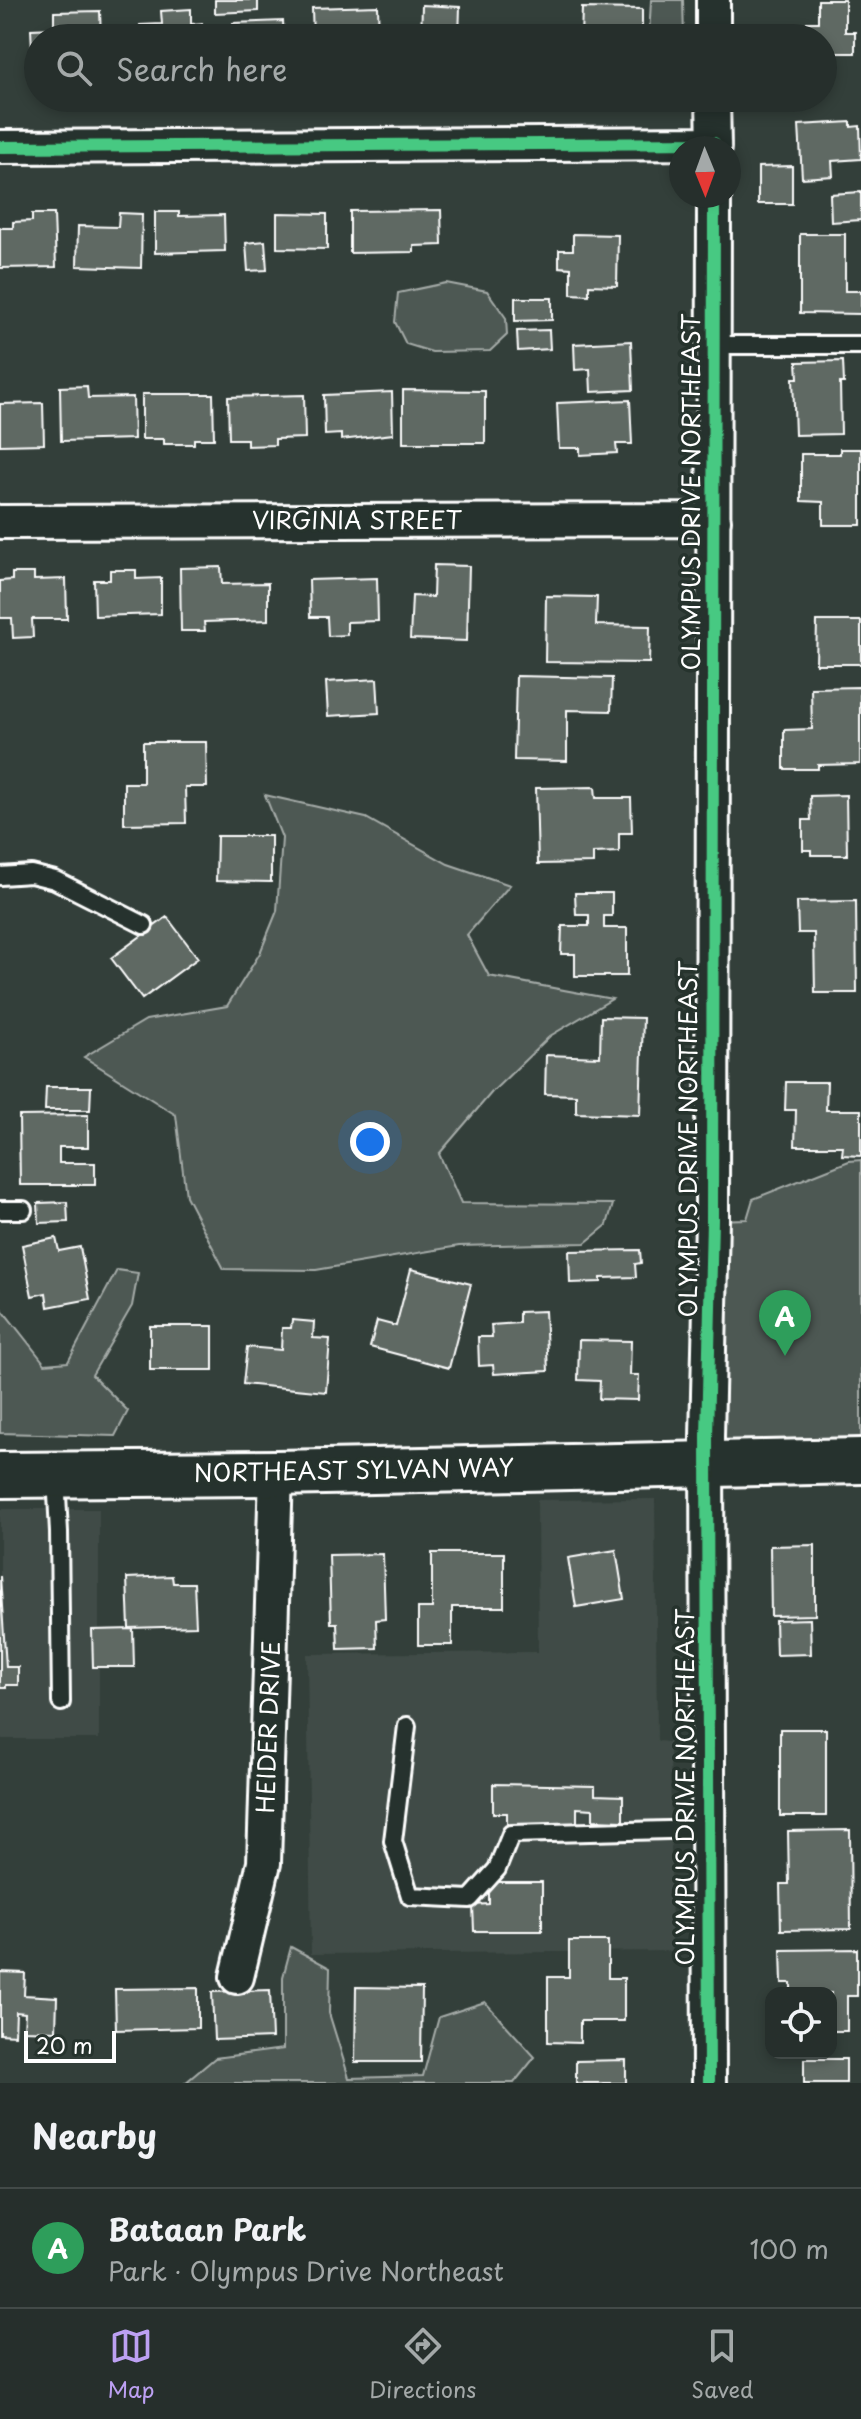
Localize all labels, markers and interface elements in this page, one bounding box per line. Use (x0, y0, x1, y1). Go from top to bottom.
search box (24, 24, 837, 112)
icon: search (52, 46, 96, 90)
text: Search here (116, 46, 288, 91)
north arrow (669, 136, 741, 208)
street label: OLYMPUS DRIVE NORTHEAST (672, 313, 708, 670)
street label: VIRGINIA STREET (252, 501, 463, 537)
street label: OLYMPUS DRIVE NORTHEAST (669, 960, 705, 1317)
your location (350, 1122, 390, 1162)
pin: A (759, 1290, 811, 1356)
street label: NORTHEAST SYLVAN WAY (194, 1448, 514, 1490)
street label: OLYMPUS DRIVE NORTHEAST (666, 1608, 702, 1965)
street label: HEIDER DRIVE (246, 1640, 288, 1814)
map controls (765, 1987, 837, 2059)
button: locate (765, 1987, 837, 2059)
scale bar (24, 2027, 116, 2063)
text: 20 m (36, 2028, 93, 2061)
text: Nearby (32, 2109, 157, 2161)
text: Bataan Park (108, 2206, 306, 2251)
text: A (48, 2229, 68, 2268)
text: 100 m (749, 2229, 829, 2268)
text: Park · Olympus Drive Northeast (108, 2251, 504, 2290)
tab: Map (107, 2324, 154, 2405)
tab: Directions (369, 2324, 476, 2405)
tab: Saved (691, 2324, 754, 2405)

